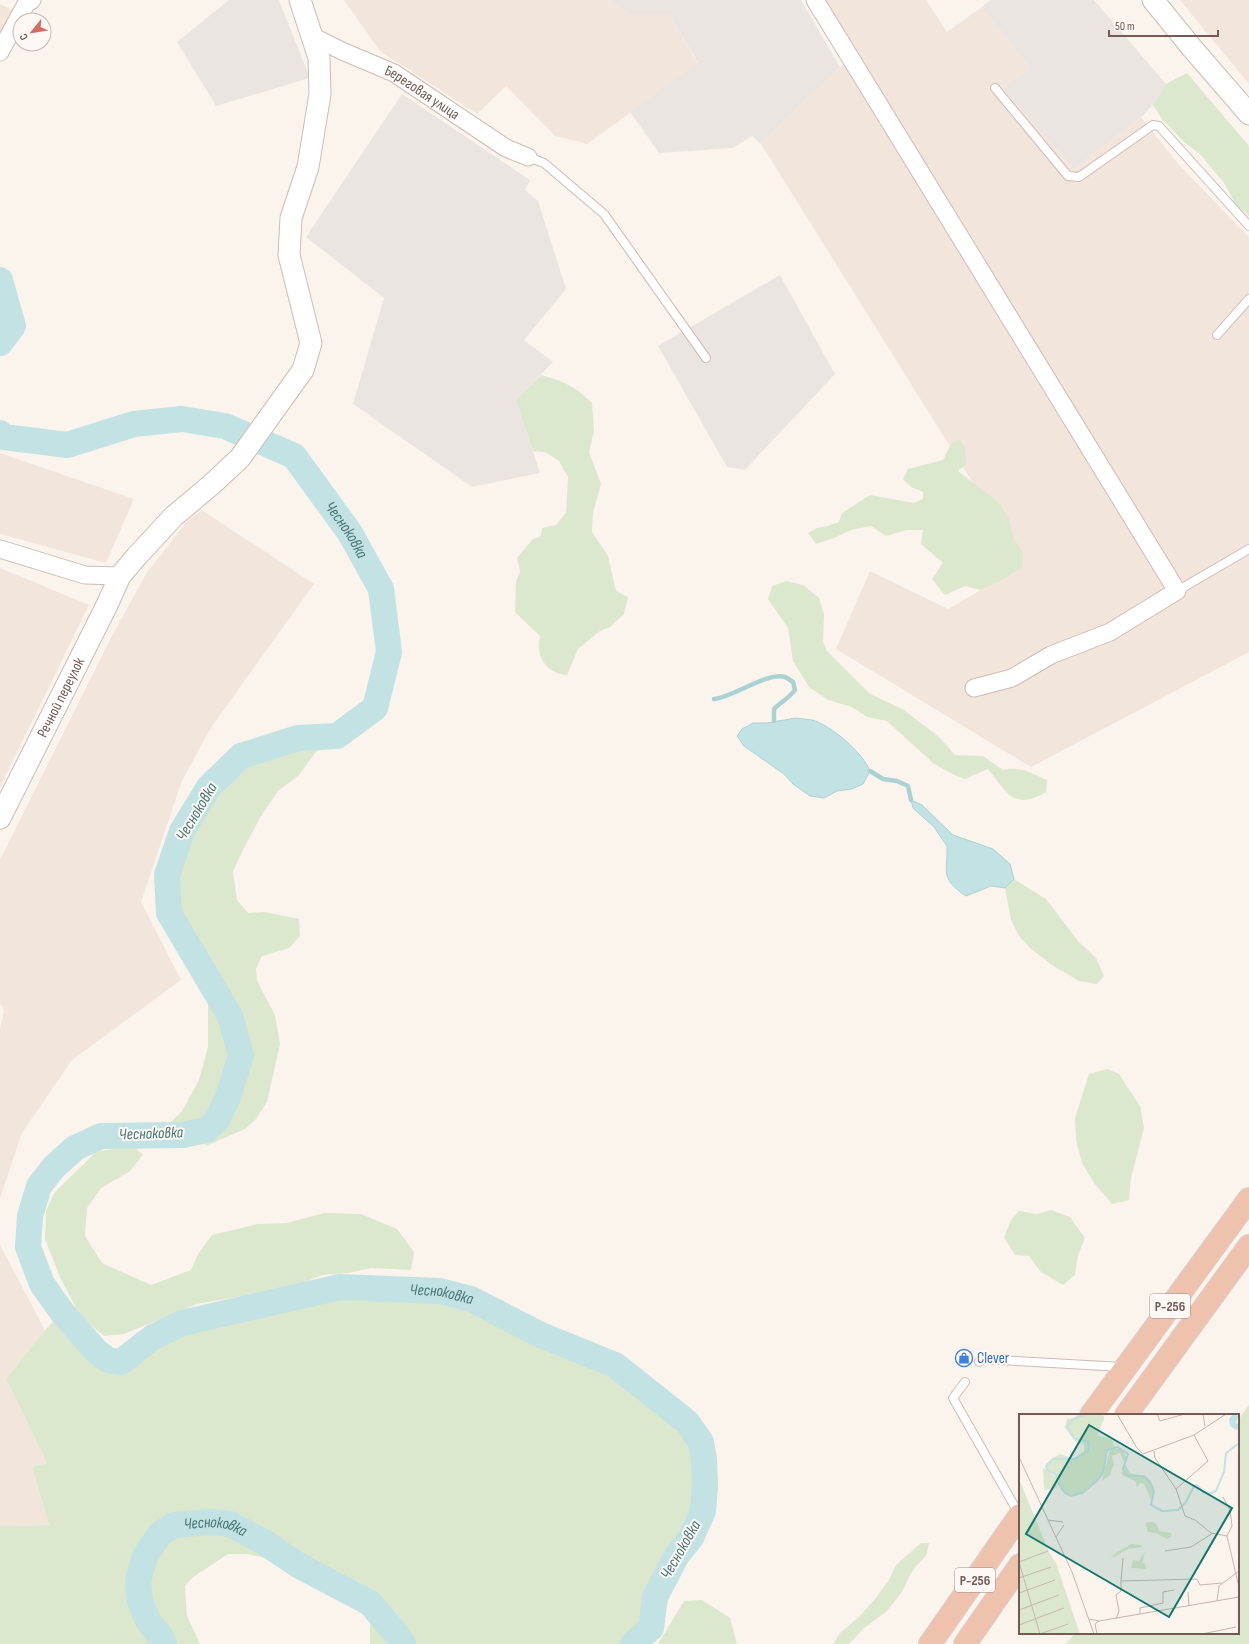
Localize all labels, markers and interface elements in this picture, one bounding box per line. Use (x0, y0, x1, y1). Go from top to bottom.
north arrow (12, 12, 52, 52)
scale bar (1109, 12, 1218, 38)
text: 50 m (1115, 19, 1135, 34)
text: С (17, 31, 31, 42)
street label: Береговая улица (382, 61, 464, 124)
water label: Чесноковка (321, 498, 372, 562)
street label: Речной переулок (33, 654, 89, 741)
water label: Чесноковка (172, 779, 222, 844)
water label: Чесноковка (119, 1123, 184, 1145)
water label: Чесноковка (409, 1280, 476, 1309)
road number: Р-256 (1150, 1294, 1190, 1318)
shop icon: Clever (954, 1348, 974, 1368)
place label: Clever (977, 1349, 1010, 1368)
inset map (1019, 1414, 1239, 1634)
water label: Чесноковка (183, 1512, 251, 1541)
water label: Чесноковка (657, 1517, 706, 1583)
road number: Р-256 (955, 1568, 995, 1592)

